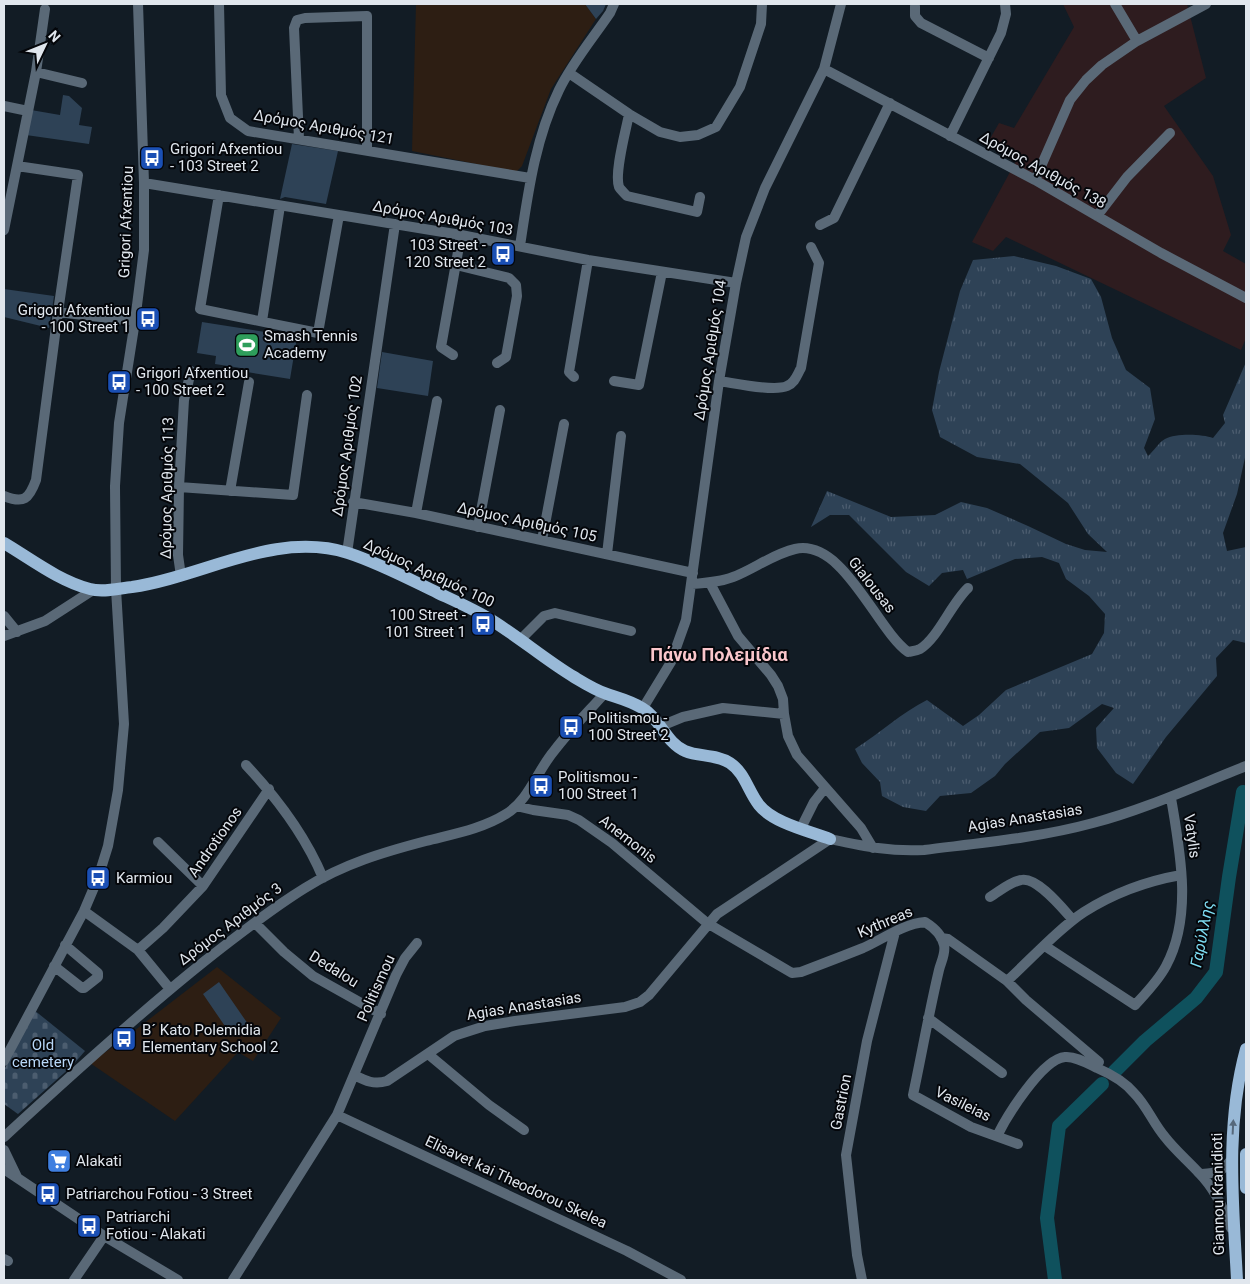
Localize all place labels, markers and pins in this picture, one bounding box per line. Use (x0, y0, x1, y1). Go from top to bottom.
place label: Grigori Afxentiou - 103 Street 2 (170, 140, 282, 175)
bus stop icon: Grigori Afxentiou - 103 Street 2 (139, 145, 165, 171)
place label: 103 Street - 120 Street 2 (405, 236, 486, 271)
bus stop icon: 103 Street - 120 Street 2 (490, 241, 516, 267)
place label: Grigori Afxentiou - 100 Street 1 (18, 301, 130, 336)
bus stop icon: Grigori Afxentiou - 100 Street 1 (135, 306, 161, 332)
place label: Smash Tennis Academy (264, 327, 358, 362)
sports icon: Smash Tennis Academy (234, 332, 260, 358)
place label: Grigori Afxentiou - 100 Street 2 (136, 364, 248, 399)
bus stop icon: Grigori Afxentiou - 100 Street 2 (106, 369, 132, 395)
place label: 100 Street - 101 Street 1 (385, 606, 466, 641)
bus stop icon: 100 Street - 101 Street 1 (470, 611, 496, 637)
place label: Politismou - 100 Street 2 (588, 709, 669, 744)
bus stop icon: Politismou - 100 Street 2 (558, 714, 584, 740)
place label: Politismou - 100 Street 1 (558, 768, 639, 803)
bus stop icon: Politismou - 100 Street 1 (528, 773, 554, 799)
bus stop icon: Karmiou (85, 865, 111, 891)
place label: Karmiou (116, 869, 172, 887)
place label: B´ Kato Polemidia Elementary School 2 (142, 1021, 279, 1056)
bus stop icon: B´ Kato Polemidia Elementary School 2 (111, 1026, 137, 1052)
supermarket icon: Alakati (46, 1148, 72, 1174)
place label: Alakati (76, 1152, 122, 1170)
bus stop icon: Patriarchou Fotiou - 3 Street (35, 1181, 61, 1207)
place label: Patriarchou Fotiou - 3 Street (66, 1185, 252, 1203)
place label: Patriarchi Fotiou - Alakati (106, 1208, 206, 1243)
bus stop icon: Patriarchi Fotiou - Alakati (76, 1213, 102, 1239)

